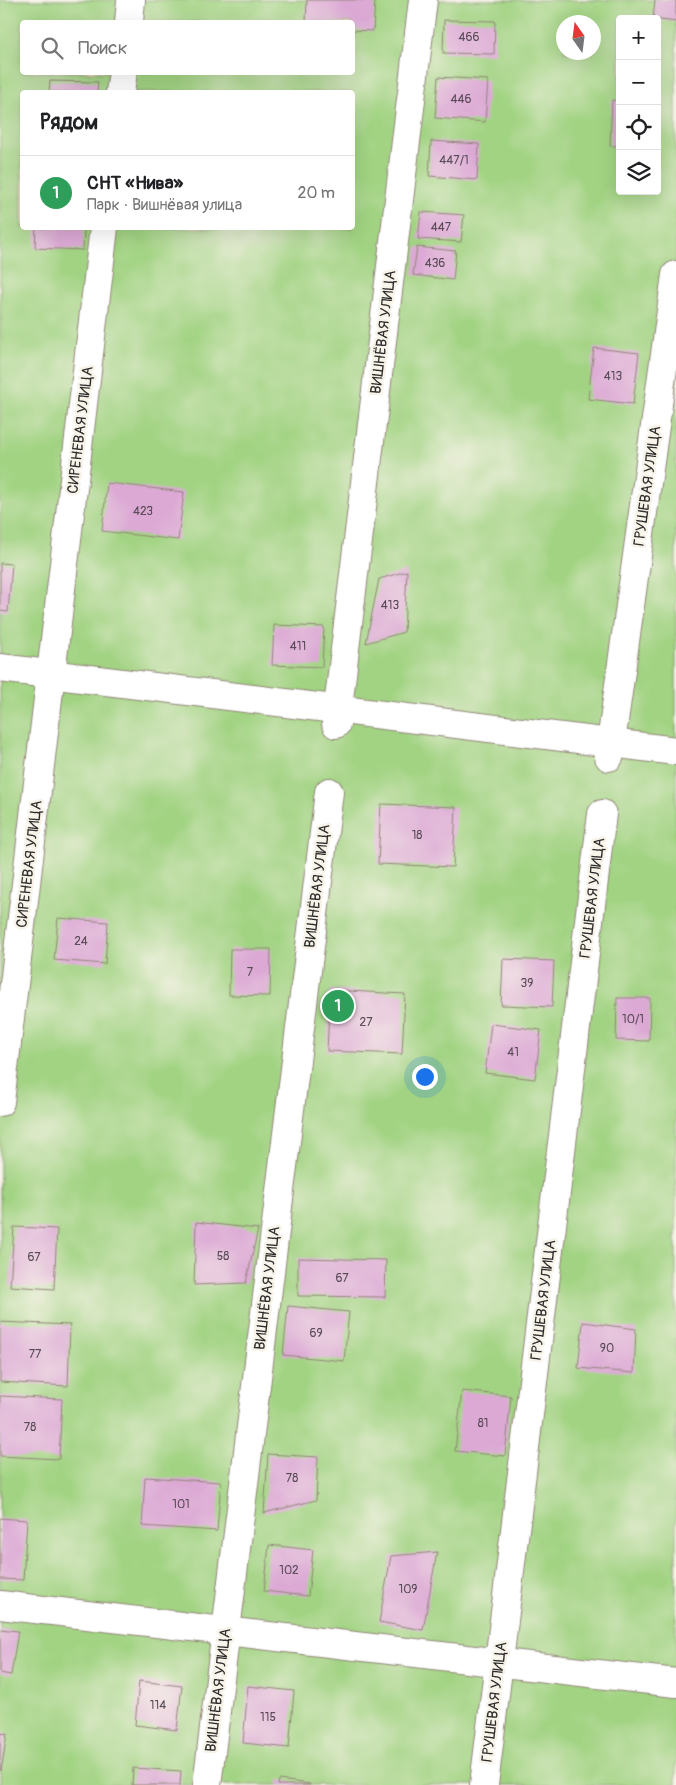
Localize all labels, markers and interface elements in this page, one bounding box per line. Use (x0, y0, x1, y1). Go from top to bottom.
north arrow (556, 15, 601, 60)
map controls (616, 15, 661, 195)
button: + (616, 15, 661, 60)
search box (20, 20, 355, 75)
house number: 466 (459, 30, 479, 45)
icon: search (38, 34, 66, 62)
text: Поиск (78, 36, 128, 60)
button: − (616, 60, 661, 105)
house number: 446 (451, 92, 471, 107)
button: locate (616, 105, 661, 150)
text: Рядом (40, 109, 98, 136)
button: layers (616, 150, 661, 195)
house number: 447/1 (439, 153, 469, 168)
text: СНТ «Нива» (87, 171, 183, 195)
text: 1 (53, 183, 59, 203)
text: 20 m (297, 183, 335, 203)
text: Парк · Вишнёвая улица (87, 195, 242, 215)
house number: 447 (431, 220, 452, 235)
house number: 436 (425, 256, 445, 271)
street label: ВИШНЁВАЯ УЛИЦА (366, 269, 401, 395)
street label: СИРЕНЕВАЯ УЛИЦА (63, 365, 98, 495)
house number: 413 (604, 369, 622, 384)
street label: ГРУШЕВАЯ УЛИЦА (630, 424, 665, 547)
house number: 423 (133, 504, 153, 519)
house number: 413 (381, 598, 399, 613)
house number: 411 (290, 639, 306, 654)
street label: СИРЕНЕВАЯ УЛИЦА (12, 799, 47, 929)
street label: ВИШНЁВАЯ УЛИЦА (300, 823, 335, 949)
house number: 18 (412, 828, 422, 843)
street label: ГРУШЕВАЯ УЛИЦА (576, 836, 609, 959)
house number: 24 (74, 934, 88, 949)
house number: 7 (247, 965, 254, 980)
house number: 39 (521, 976, 533, 991)
pin: 1 (322, 987, 354, 1025)
house number: 10/1 (622, 1012, 644, 1027)
house number: 27 (359, 1015, 373, 1030)
house number: 41 (507, 1045, 519, 1060)
your location (412, 1064, 438, 1090)
street label: ВИШНЁВАЯ УЛИЦА (250, 1225, 285, 1351)
street label: ГРУШЕВАЯ УЛИЦА (527, 1238, 560, 1361)
house number: 58 (217, 1249, 229, 1264)
house number: 67 (27, 1250, 41, 1265)
house number: 67 (335, 1271, 349, 1286)
house number: 69 (309, 1326, 323, 1341)
house number: 90 (600, 1341, 614, 1356)
house number: 77 (29, 1347, 42, 1362)
house number: 81 (478, 1416, 488, 1431)
house number: 78 (24, 1420, 36, 1435)
house number: 78 (286, 1471, 298, 1486)
house number: 101 (172, 1497, 190, 1512)
house number: 102 (279, 1563, 299, 1578)
house number: 109 (398, 1582, 418, 1597)
street label: ВИШНЁВАЯ УЛИЦА (201, 1627, 236, 1753)
street label: ГРУШЕВАЯ УЛИЦА (478, 1640, 511, 1763)
house number: 114 (150, 1698, 166, 1713)
house number: 115 (260, 1710, 276, 1725)

